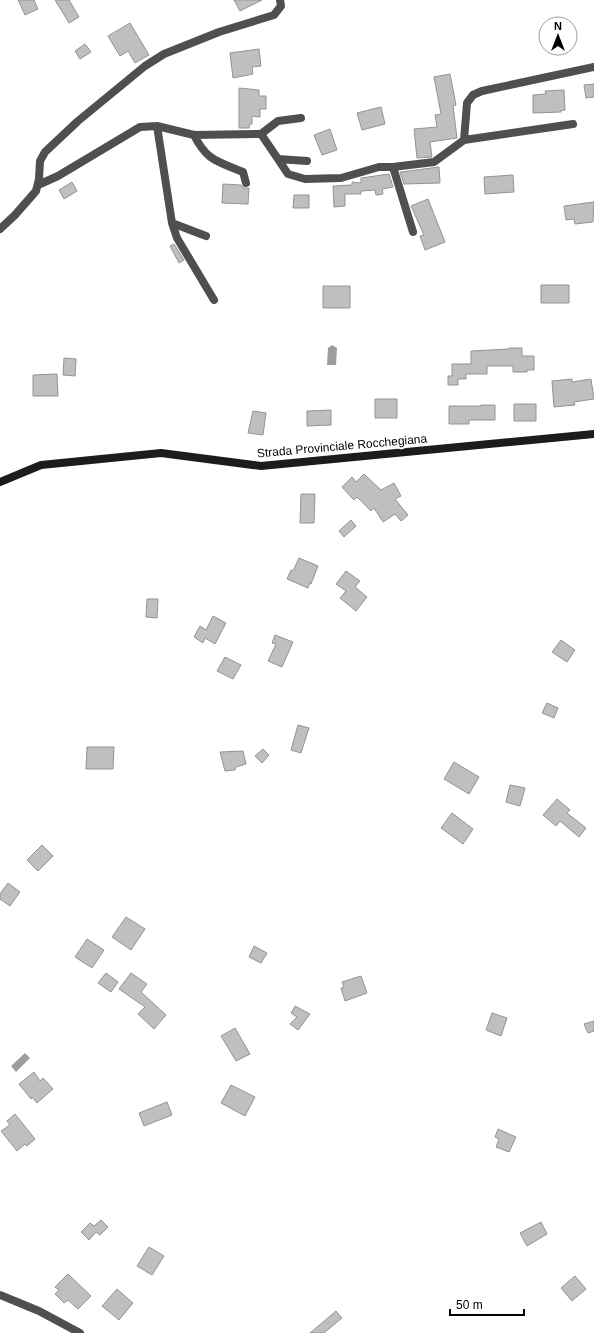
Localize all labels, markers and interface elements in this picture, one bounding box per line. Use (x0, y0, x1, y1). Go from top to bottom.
north arrow (538, 16, 578, 56)
text: N (554, 20, 562, 32)
street label: Strada Provinciale Rocchegiana (256, 432, 428, 460)
scale bar (450, 1291, 524, 1317)
text: 50 m (456, 1298, 483, 1312)

